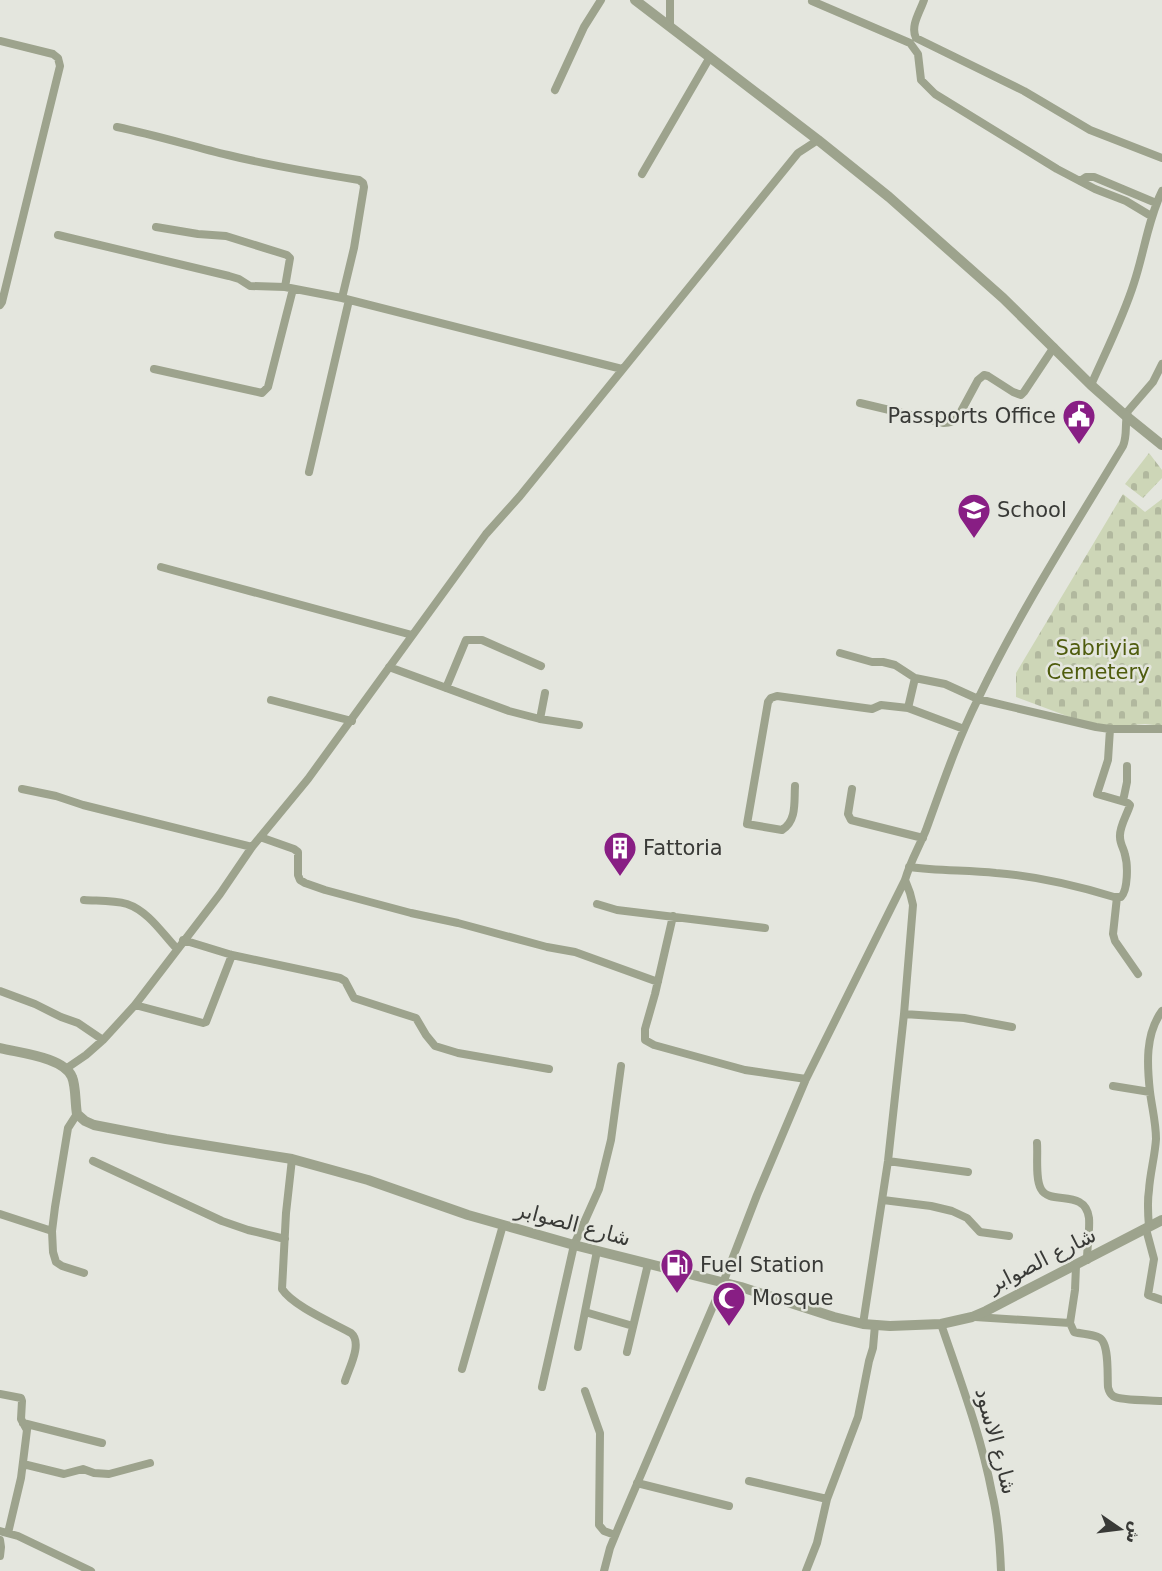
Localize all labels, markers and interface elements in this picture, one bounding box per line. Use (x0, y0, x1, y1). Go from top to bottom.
public building icon: Passports Office (1061, 398, 1097, 445)
place label: Passports Office (888, 404, 1056, 428)
school or university icon: School (956, 492, 992, 539)
place label: School (997, 498, 1067, 522)
park label: Sabriyia Cemetery (1046, 636, 1150, 684)
building icon: Fattoria (602, 830, 638, 877)
place label: Fattoria (643, 836, 723, 860)
street label: شارع الصوابر (512, 1197, 633, 1251)
street label: شارع الصوابر (983, 1223, 1100, 1298)
fuel station icon: Fuel Station (659, 1247, 695, 1294)
place label: Fuel Station (700, 1253, 824, 1277)
mosque icon: Mosque (711, 1280, 747, 1327)
place label: Mosque (752, 1286, 833, 1310)
street label: شارع الاسود (970, 1385, 1022, 1497)
north arrow (1090, 1499, 1150, 1559)
text: ش (1122, 1519, 1146, 1546)

